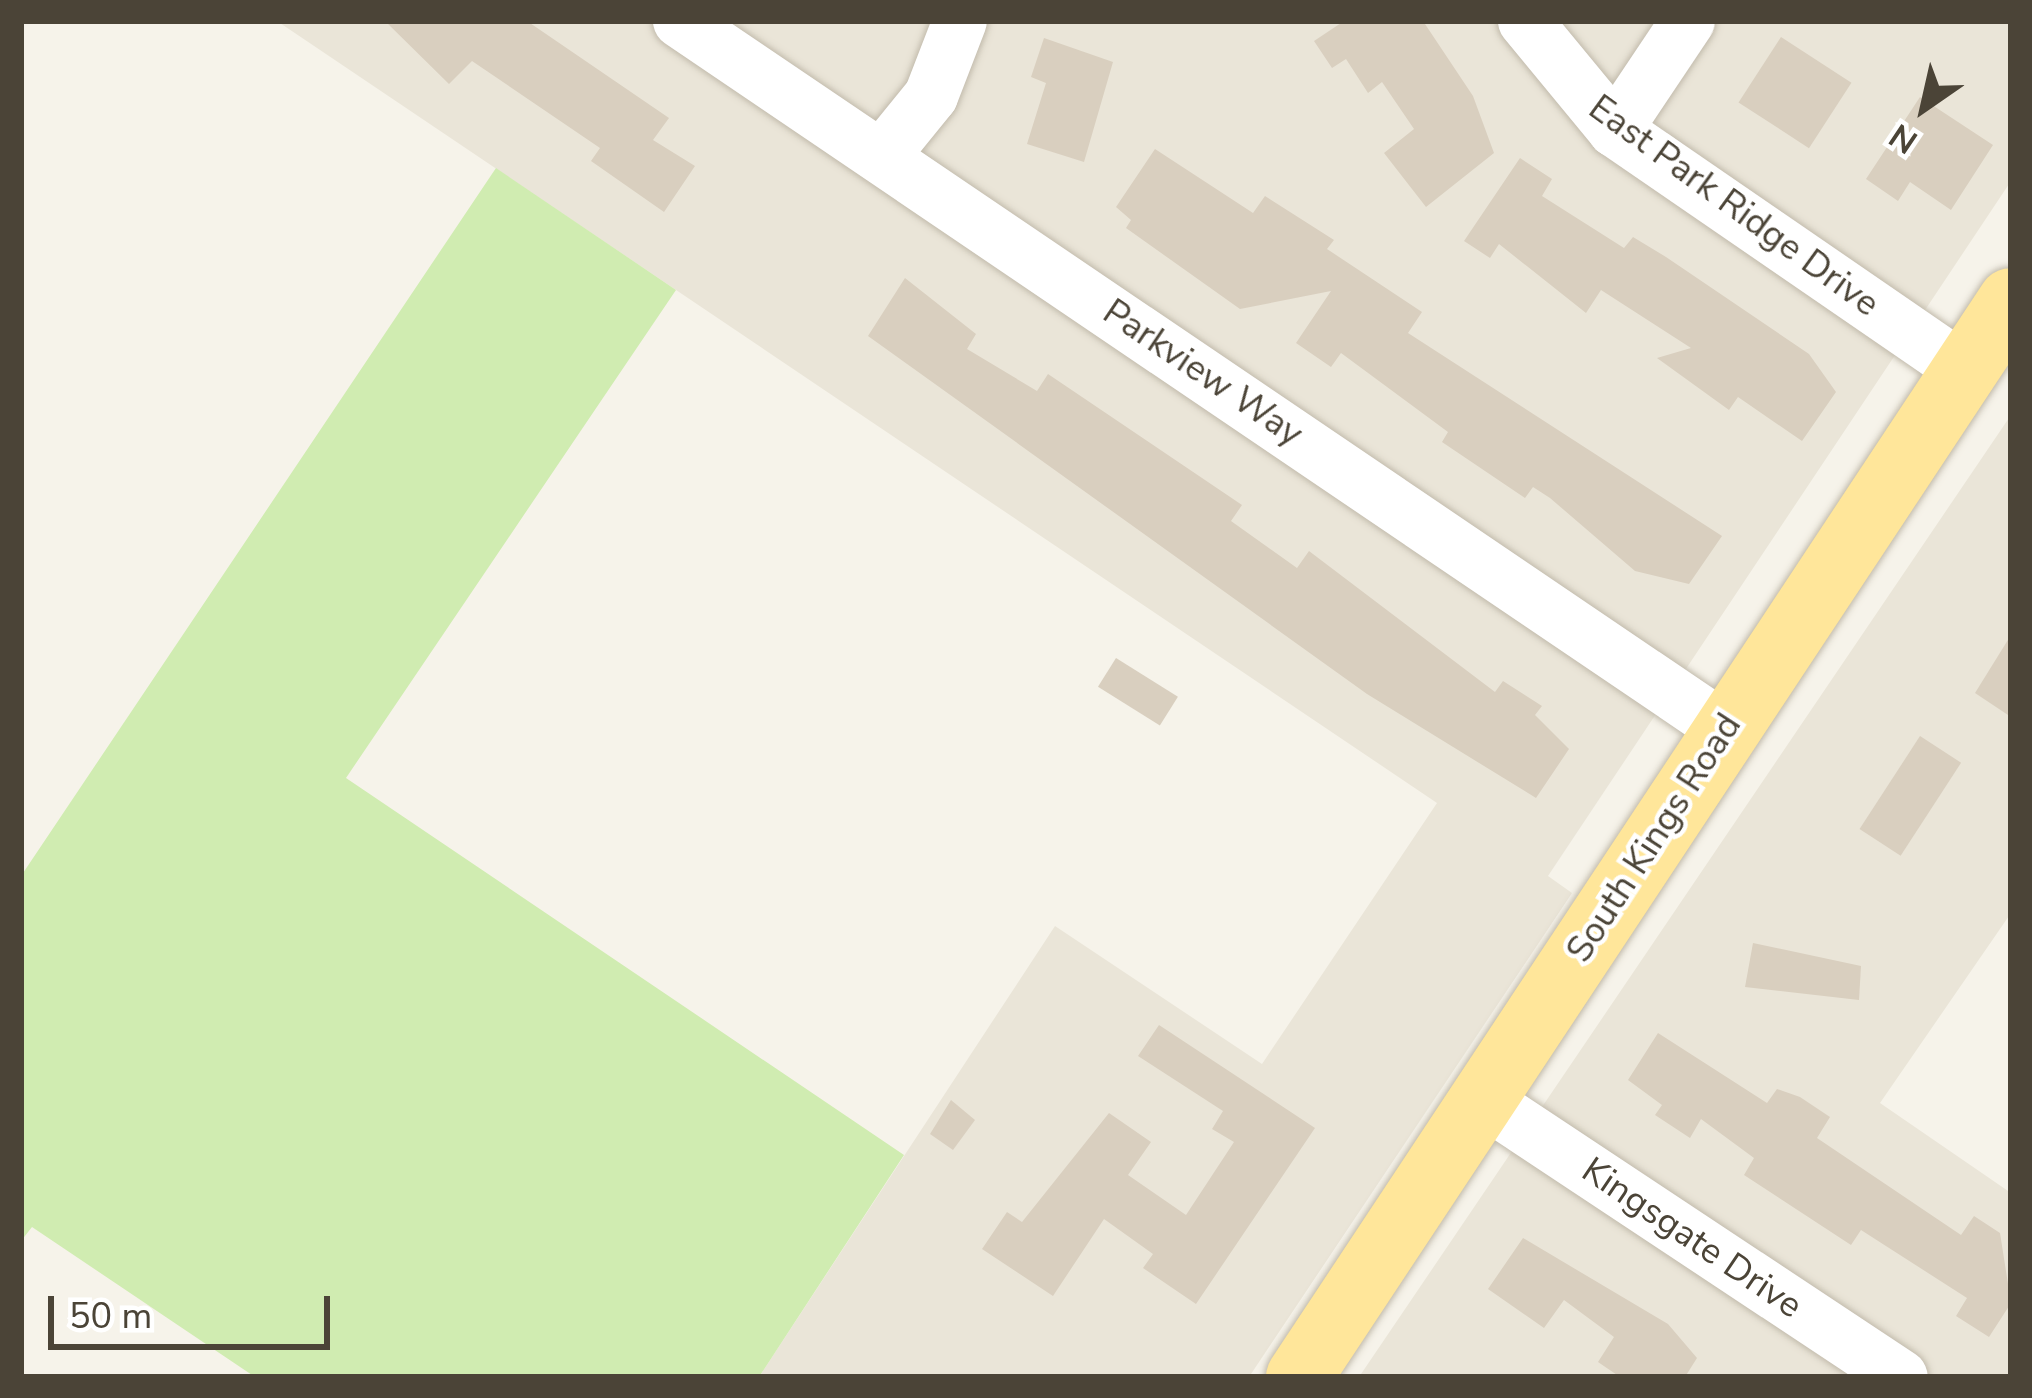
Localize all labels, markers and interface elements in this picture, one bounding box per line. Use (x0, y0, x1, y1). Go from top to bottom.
north arrow (1864, 48, 1984, 168)
street label: East Park Ridge Drive (1580, 86, 1888, 326)
text: N (1881, 113, 1926, 164)
street label: Parkview Way (1095, 290, 1311, 456)
street label: South Kings Road (1558, 706, 1750, 970)
street label: Kingsgate Drive (1574, 1148, 1810, 1328)
scale bar (54, 1272, 336, 1346)
text: 50 m (69, 1292, 152, 1341)

